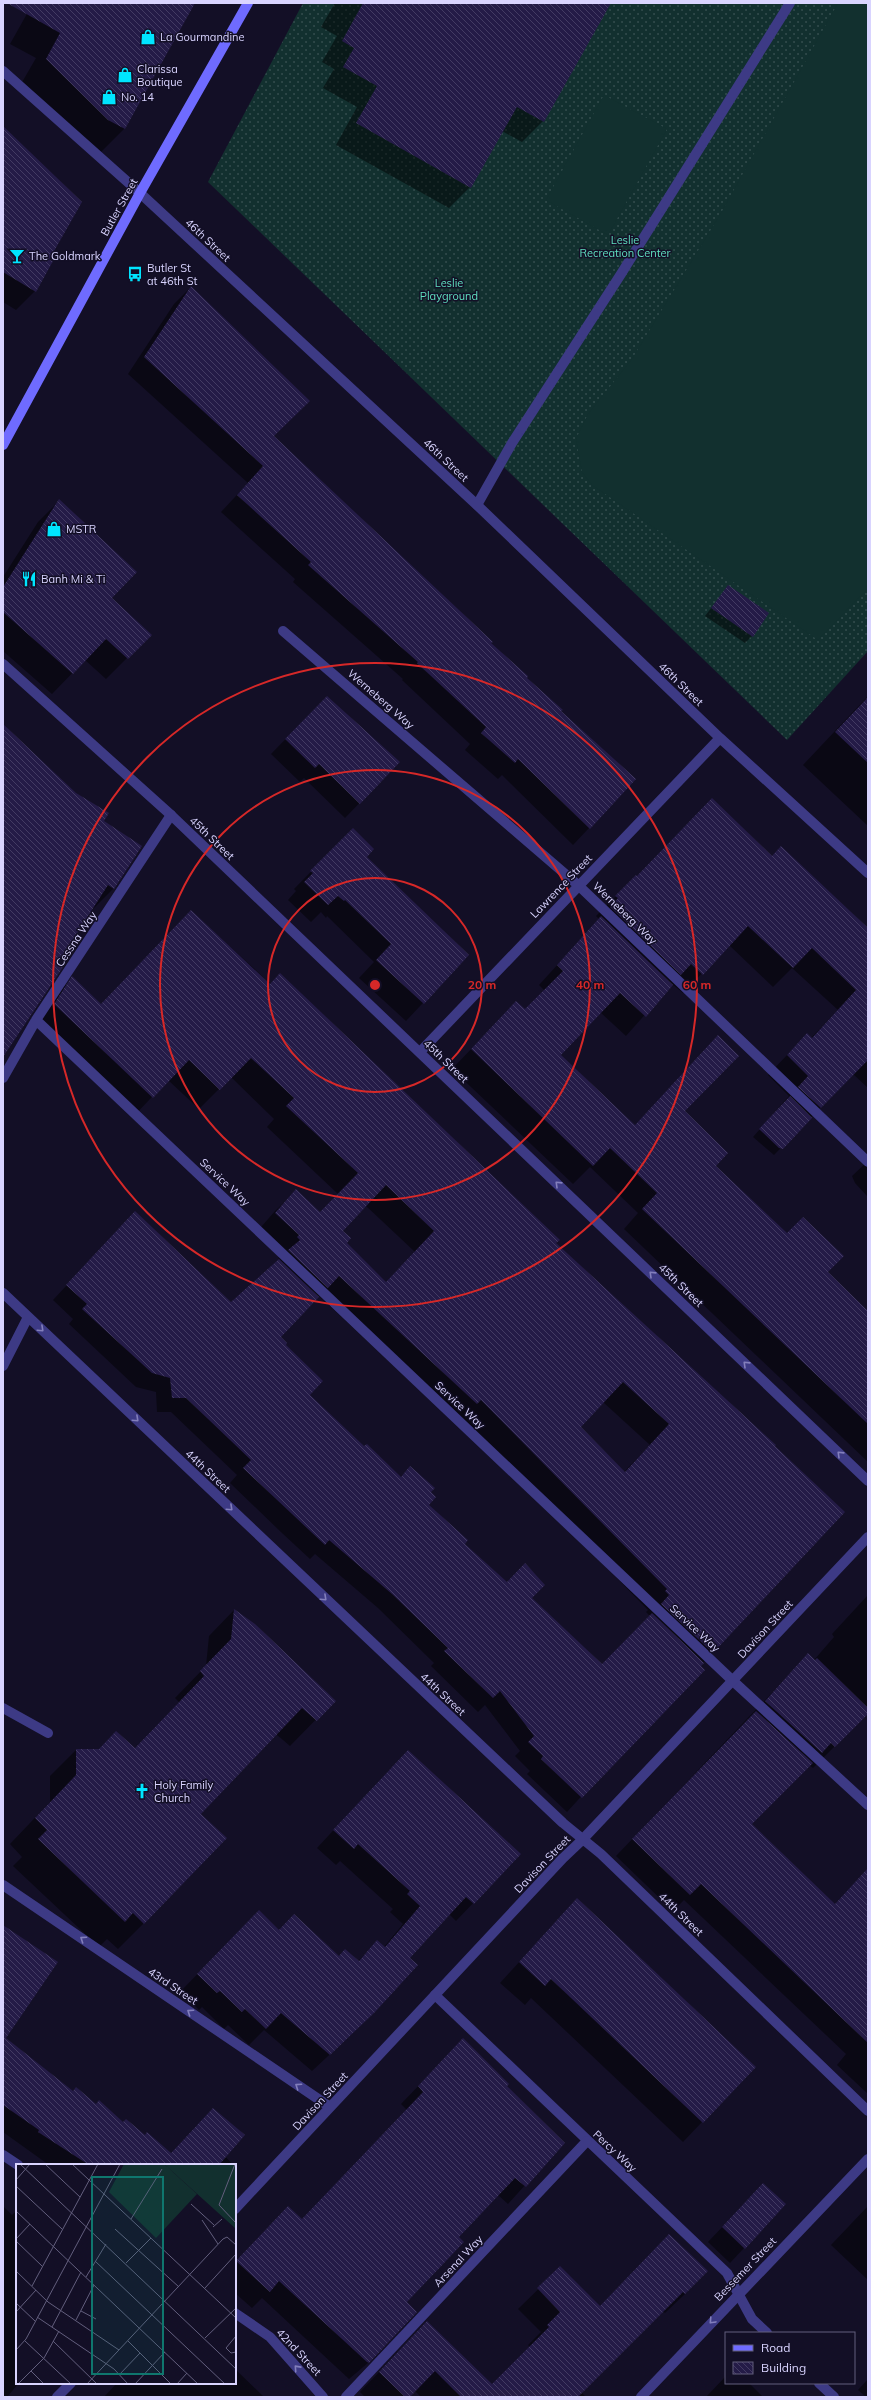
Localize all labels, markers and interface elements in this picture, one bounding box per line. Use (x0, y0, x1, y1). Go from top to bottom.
shop icon: La Gourmandine (139, 28, 157, 46)
place label: La Gourmandine (160, 30, 244, 44)
place label: Clarissa Boutique (137, 62, 183, 89)
shop icon: Clarissa Boutique (116, 66, 134, 84)
shop icon: No. 14 (100, 88, 118, 106)
place label: No. 14 (121, 90, 154, 104)
street label: Butler Street (97, 176, 141, 238)
street label: 46th Street (182, 216, 234, 265)
park label: Leslie Recreation Center (580, 233, 670, 260)
bar icon: The Goldmark (8, 247, 26, 265)
place label: The Goldmark (29, 249, 101, 263)
place label: Butler St at 46th St (147, 261, 198, 288)
bus stop icon: Butler St at 46th St (126, 265, 144, 283)
park label: Leslie Playground (420, 276, 478, 303)
street label: 46th Street (420, 436, 472, 485)
shop icon: MSTR (45, 520, 63, 538)
place label: MSTR (66, 522, 97, 536)
restaurant icon: Banh Mi & Ti (20, 570, 38, 588)
place label: Banh Mi & Ti (41, 572, 105, 586)
street label: 46th Street (656, 659, 706, 709)
street label: Werneberg Way (345, 666, 417, 732)
street label: 45th Street (187, 813, 237, 863)
street label: Lawrence Street (527, 851, 595, 921)
street label: Werneberg Way (590, 879, 660, 947)
street label: Cessna Way (52, 908, 100, 969)
text: 20 m (468, 977, 496, 992)
text: 40 m (576, 977, 604, 992)
text: 60 m (683, 977, 711, 992)
centre of rings (368, 978, 382, 992)
street label: 45th Street (421, 1036, 471, 1086)
street label: Service Way (197, 1155, 253, 1209)
one-way arrow (555, 1181, 563, 1189)
street label: 45th Street (656, 1260, 706, 1310)
one-way arrow (649, 1271, 657, 1279)
one-way arrow (36, 1325, 44, 1332)
one-way arrow (743, 1361, 751, 1369)
street label: Service Way (432, 1378, 488, 1432)
one-way arrow (131, 1414, 139, 1422)
street label: 44th Street (182, 1447, 234, 1496)
one-way arrow (837, 1451, 845, 1459)
one-way arrow (225, 1503, 233, 1511)
one-way arrow (319, 1593, 327, 1600)
street label: Davison Street (734, 1597, 796, 1661)
street label: Service Way (667, 1601, 723, 1655)
street label: 44th Street (417, 1670, 469, 1719)
place label: Holy Family Church (154, 1778, 213, 1805)
church icon: Holy Family Church (133, 1782, 151, 1800)
street label: Davison Street (511, 1832, 573, 1896)
street label: 44th Street (656, 1889, 706, 1939)
one-way arrow (80, 1936, 87, 1944)
street label: 43rd Street (145, 1964, 201, 2008)
one-way arrow (188, 2010, 195, 2017)
street label: Davison Street (289, 2069, 351, 2133)
one-way arrow (295, 2083, 302, 2091)
street label: Percy Way (590, 2127, 640, 2175)
inset map (16, 2164, 236, 2384)
street label: Arsenal Way (430, 2232, 486, 2290)
street label: Bessemer Street (711, 2234, 779, 2304)
one-way arrow (709, 2316, 717, 2324)
street label: 42nd Street (274, 2325, 325, 2379)
legend (725, 2332, 855, 2384)
text: Road (761, 2340, 790, 2355)
text: Building (761, 2360, 806, 2375)
one-way arrow (295, 2365, 302, 2373)

